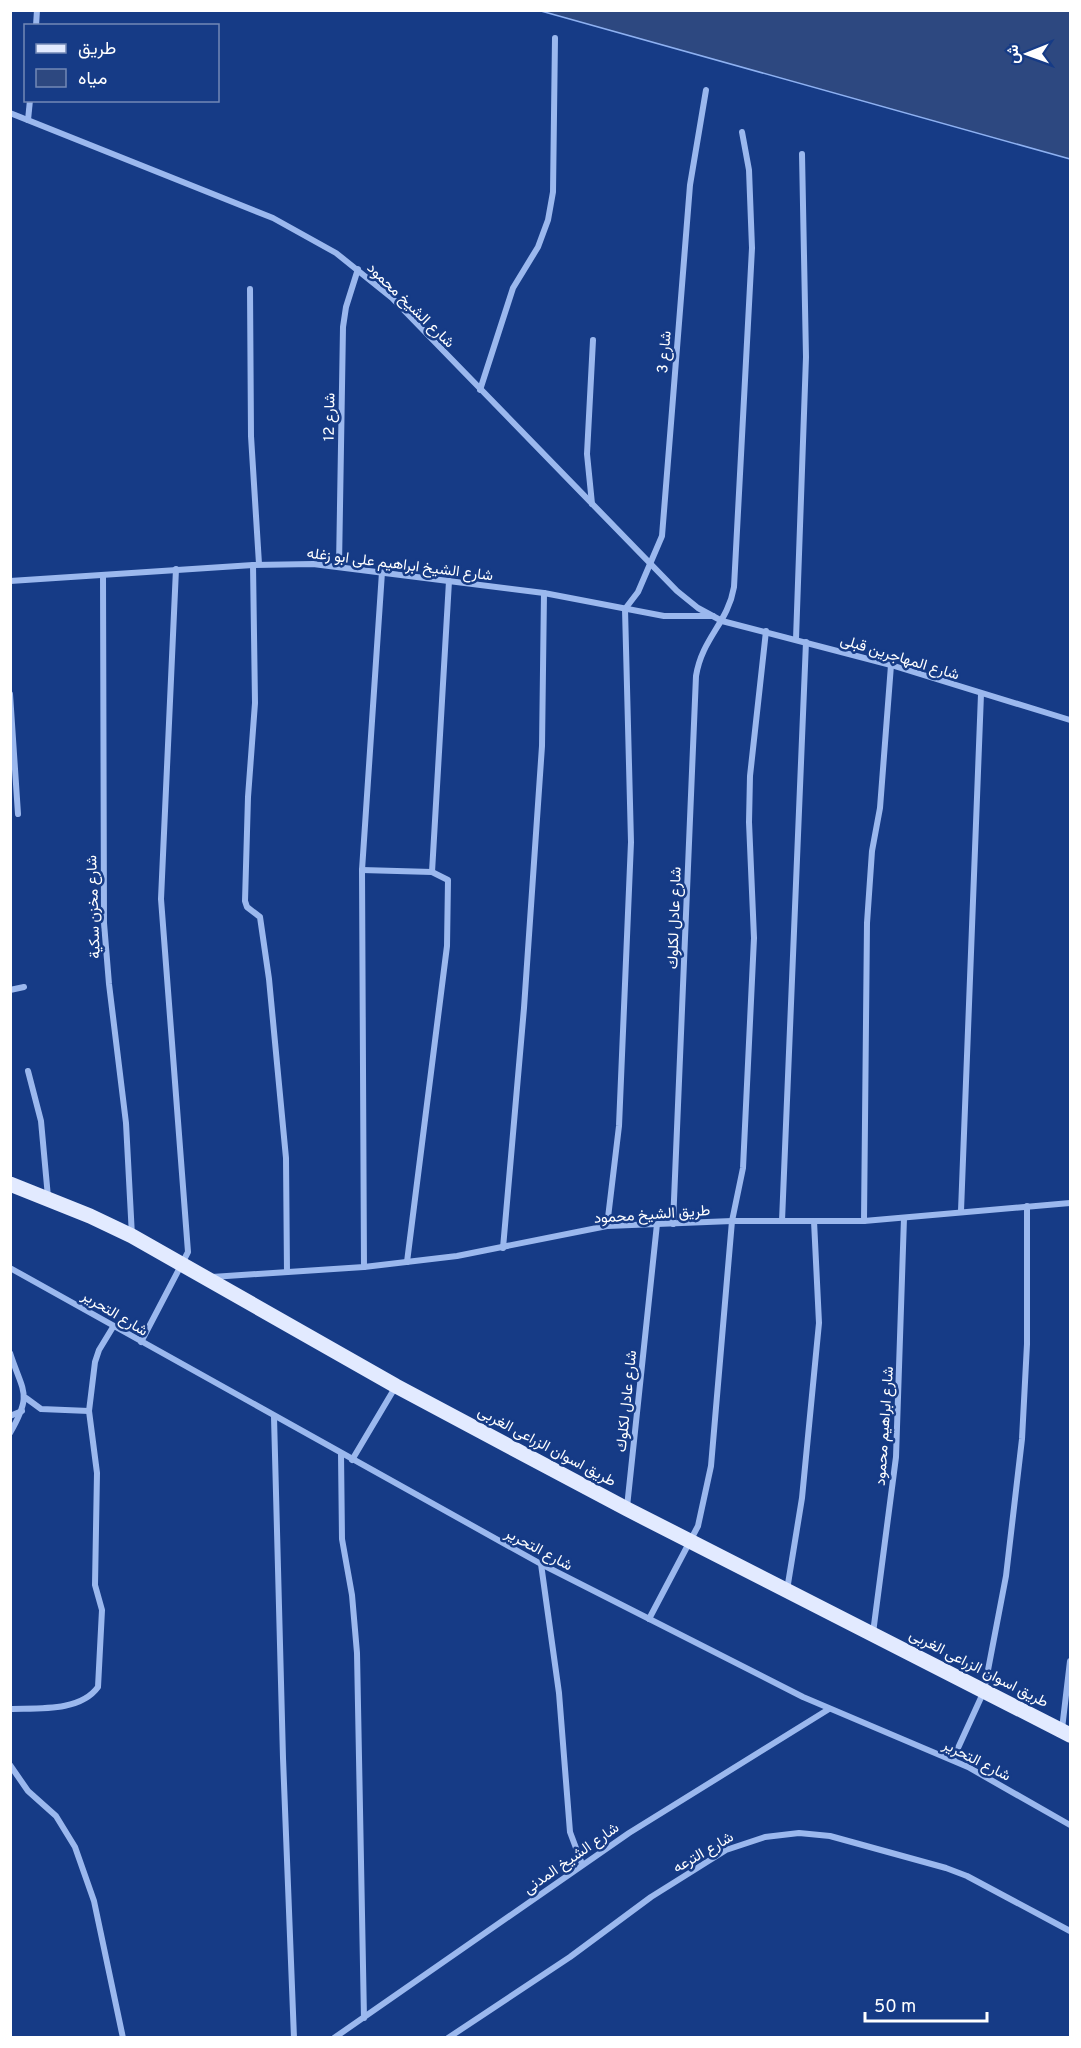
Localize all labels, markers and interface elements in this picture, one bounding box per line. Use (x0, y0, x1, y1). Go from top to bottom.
legend (24, 24, 219, 102)
north arrow (997, 24, 1057, 84)
text: طريق (78, 38, 116, 61)
text: ش (1004, 44, 1024, 64)
text: مياه (78, 68, 107, 91)
street label: شارع الشيخ محمود (362, 259, 458, 353)
street label: شارع 3 (654, 330, 677, 374)
street label: شارع 12 (321, 392, 340, 441)
street label: شارع الشيخ ابراهيم على ابو زغله (306, 545, 494, 586)
street label: شارع المهاجرين قبلى (838, 631, 962, 686)
street label: شارع مخزن سكية (83, 855, 106, 959)
street label: شارع عادل لكلوك (664, 866, 687, 970)
street label: طريق الشيخ محمود (593, 1202, 711, 1229)
street label: شارع التحرير (77, 1287, 151, 1342)
street label: شارع عادل لكلوك (613, 1349, 642, 1453)
street label: شارع ابراهيم محمود (872, 1366, 899, 1486)
street label: طريق اسوان الزراعى الغربى (474, 1403, 619, 1492)
street label: شارع التحرير (500, 1524, 576, 1576)
street label: طريق اسوان الزراعى الغربى (905, 1626, 1051, 1713)
street label: شارع التحرير (938, 1736, 1014, 1787)
street label: شارع الشيخ المدنى (520, 1819, 624, 1899)
street label: شارع الترعه (670, 1828, 738, 1878)
scale bar (865, 1985, 986, 2023)
text: 50 m (874, 1996, 916, 2019)

